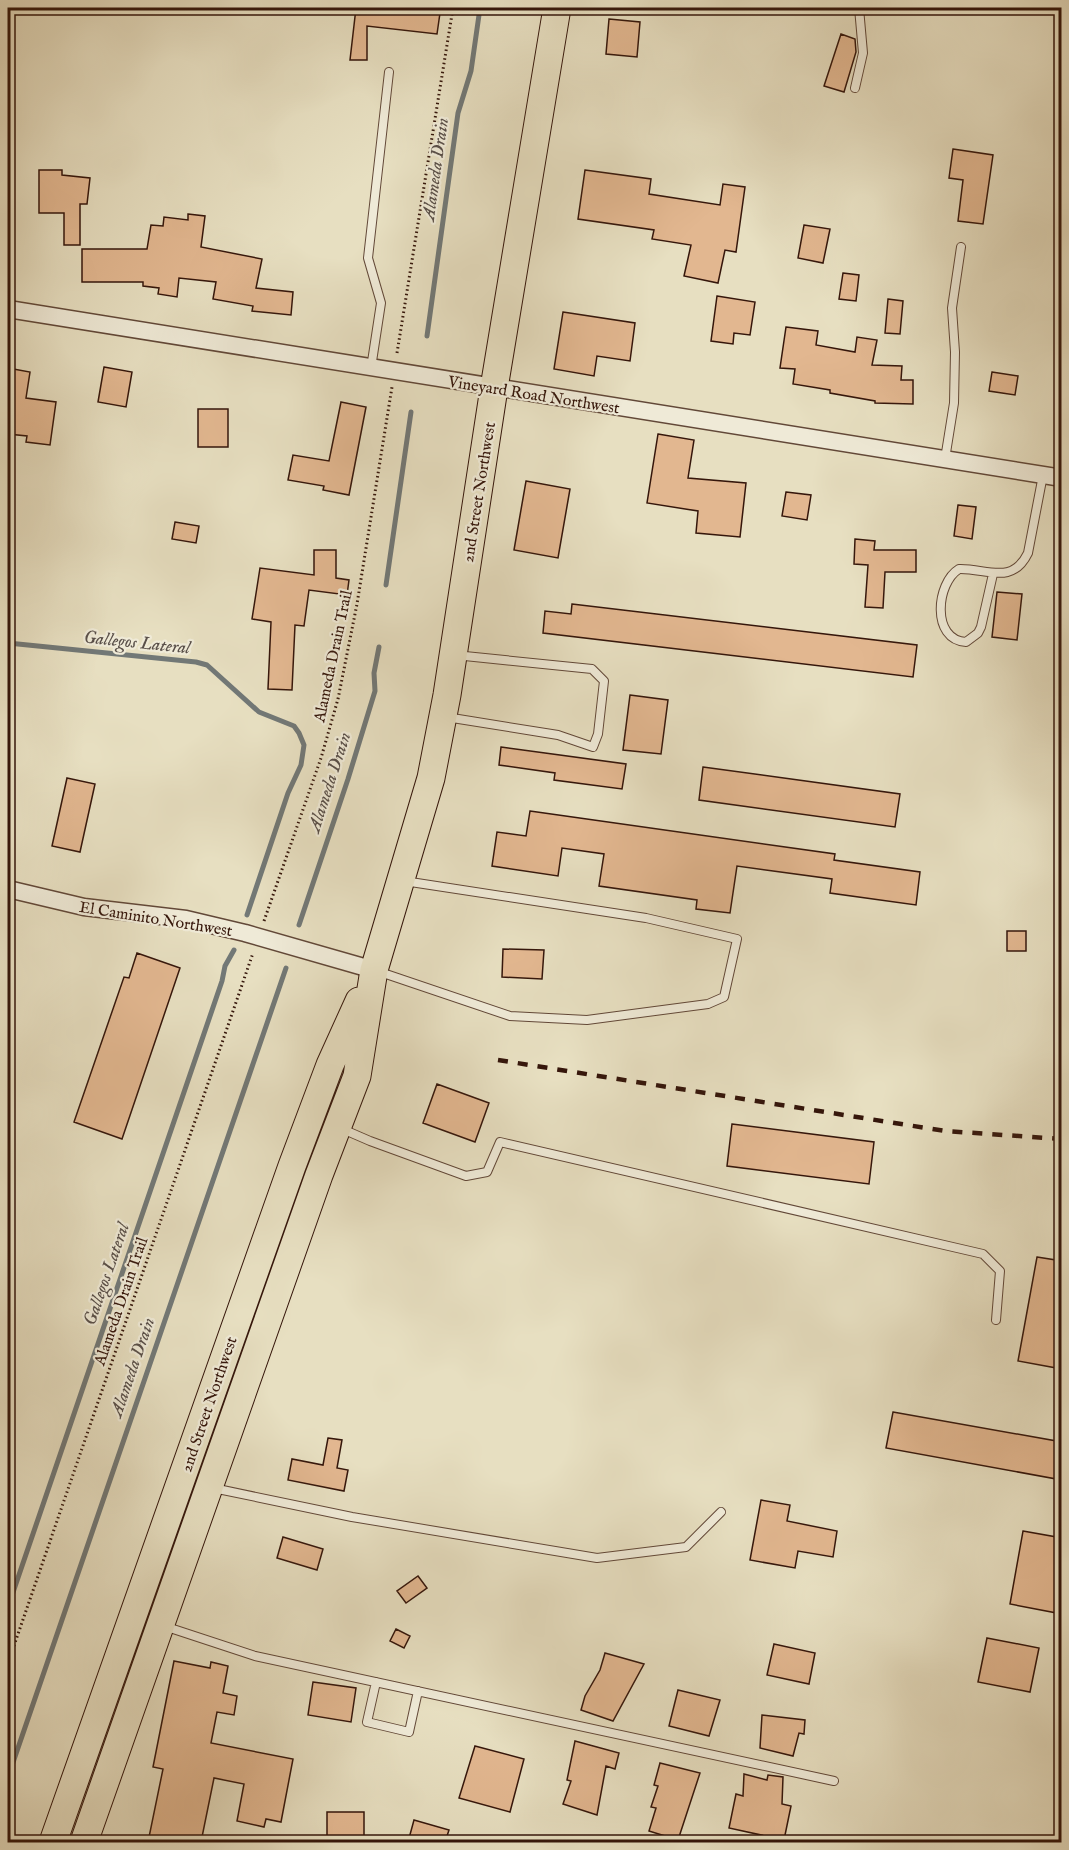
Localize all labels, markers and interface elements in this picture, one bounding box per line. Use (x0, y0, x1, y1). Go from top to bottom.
water label: Alameda Drain (418, 116, 455, 224)
street label: Vineyard Road Northwest (446, 372, 621, 419)
street label: 2nd Street Northwest (459, 420, 501, 564)
street label: Alameda Drain Trail (310, 588, 358, 725)
water label: Gallegos Lateral (82, 626, 193, 661)
water label: Alameda Drain (303, 730, 357, 837)
street label: El Caminito Northwest (78, 898, 234, 942)
water label: Gallegos Lateral (79, 1219, 136, 1329)
street label: Alameda Drain Trail (89, 1234, 151, 1368)
water label: Alameda Drain (105, 1314, 159, 1420)
street label: 2nd Street Northwest (177, 1334, 243, 1475)

